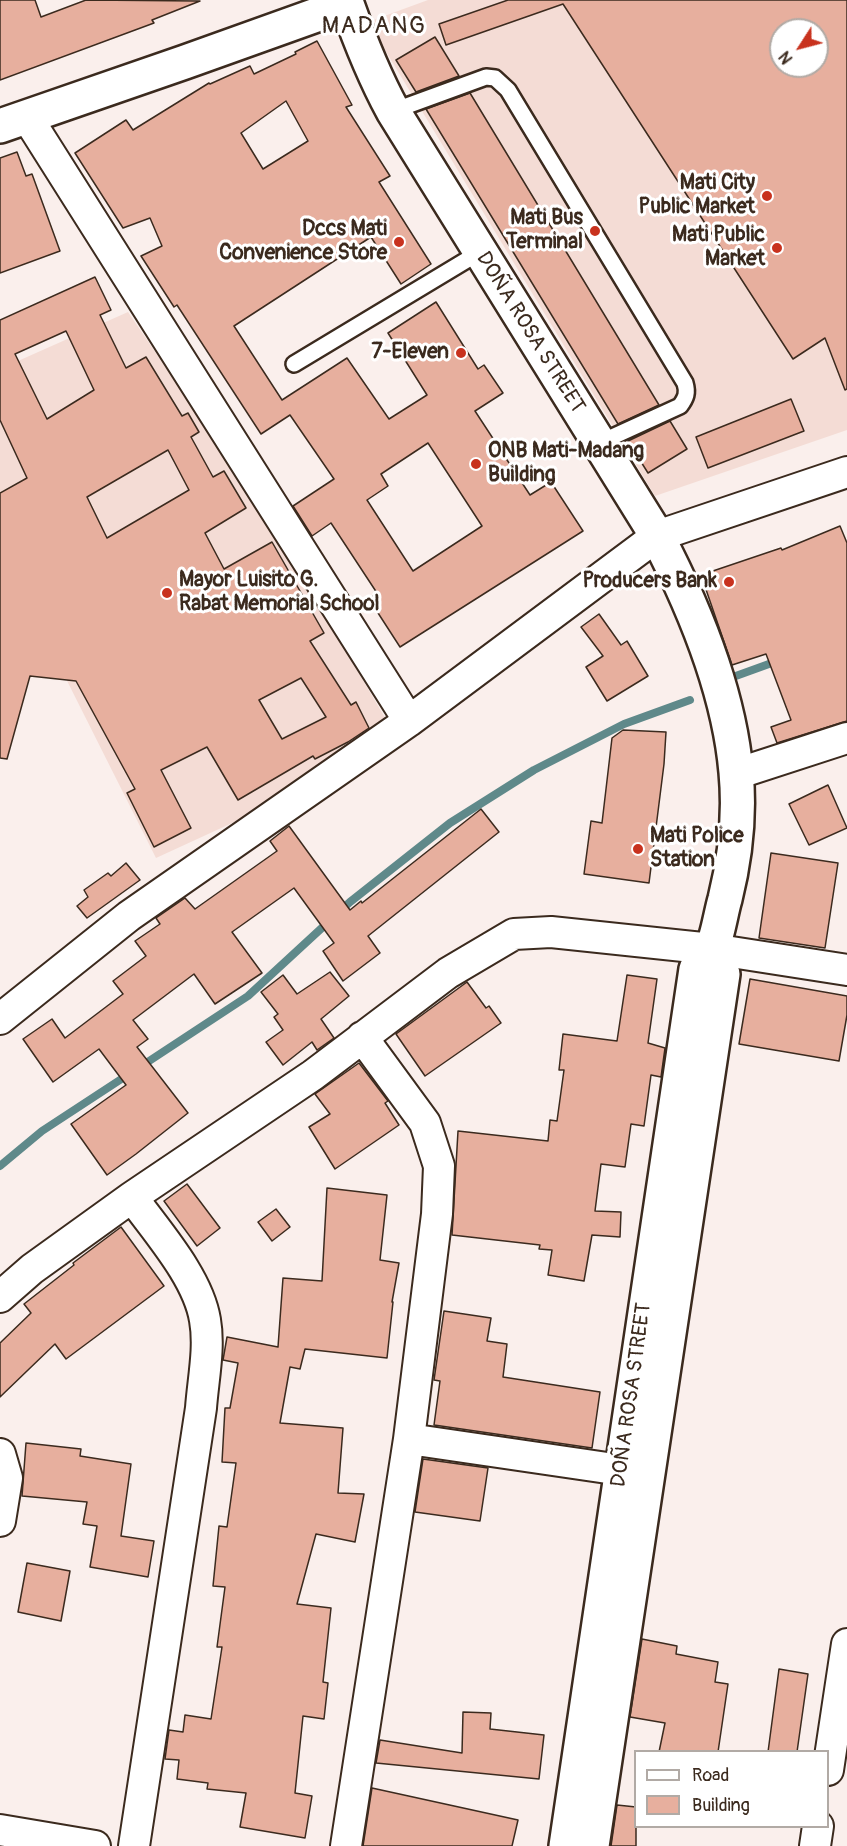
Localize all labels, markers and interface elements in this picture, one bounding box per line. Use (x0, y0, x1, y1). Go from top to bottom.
district label: MADANG (322, 13, 426, 41)
north arrow (769, 18, 829, 78)
text: N (775, 47, 797, 68)
place label: Mati City Public Market (639, 171, 755, 221)
marker: Mati City Public Market (760, 189, 774, 203)
place label: Mati Bus Terminal (506, 206, 583, 256)
place label: Dccs Mati Convenience Store (219, 217, 387, 267)
place label: Mati Public Market (672, 223, 765, 273)
marker: Mati Bus Terminal (588, 224, 602, 238)
marker: Dccs Mati Convenience Store (392, 235, 406, 249)
marker: Mati Public Market (770, 241, 784, 255)
street label: DOÑA ROSA STREET (470, 248, 590, 418)
place label: 7-Eleven (371, 340, 449, 366)
marker: 7-Eleven (454, 346, 468, 360)
place label: ONB Mati-Madang Building (488, 439, 644, 489)
marker: ONB Mati-Madang Building (469, 457, 483, 471)
place label: Mayor Luisito G. Rabat Memorial School (179, 568, 379, 618)
place label: Producers Bank (582, 569, 717, 595)
marker: Producers Bank (722, 575, 736, 589)
marker: Mayor Luisito G. Rabat Memorial School (160, 586, 174, 600)
place label: Mati Police Station (650, 824, 744, 874)
marker: Mati Police Station (631, 842, 645, 856)
street label: DOÑA ROSA STREET (607, 1301, 657, 1489)
legend (634, 1750, 829, 1828)
text: Road (692, 1764, 729, 1787)
text: Building (692, 1794, 750, 1817)

